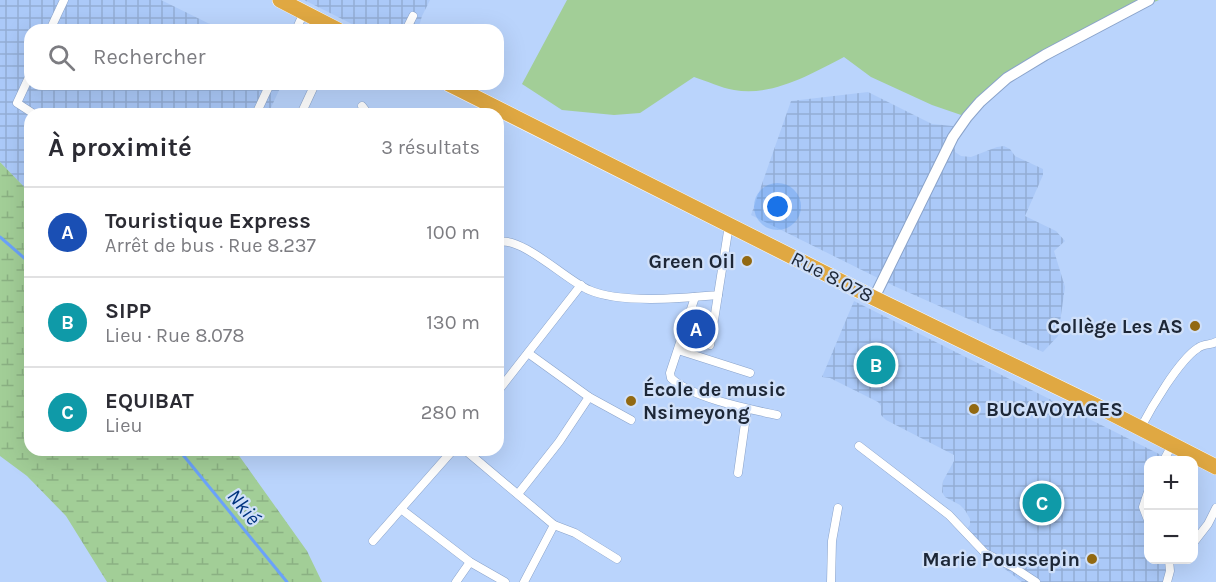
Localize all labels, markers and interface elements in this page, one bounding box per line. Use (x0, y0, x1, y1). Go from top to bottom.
search box (24, 24, 504, 90)
icon: search (45, 41, 78, 74)
text: Rechercher (93, 44, 206, 70)
text: À proximité (48, 132, 192, 163)
text: 3 résultats (381, 136, 480, 159)
your location (763, 192, 792, 221)
text: Touristique Express (105, 208, 311, 234)
text: A (61, 221, 74, 244)
text: 100 m (426, 221, 480, 244)
text: Arrêt de bus · Rue 8.237 (105, 234, 316, 257)
street label: Rue 8.078 (787, 247, 877, 307)
place label: Green Oil (649, 250, 735, 273)
marker: Green Oil (740, 254, 754, 268)
text: SIPP (105, 298, 151, 324)
pin: A (676, 306, 716, 352)
text: B (61, 311, 74, 334)
text: 130 m (426, 311, 480, 334)
place label: Collège Les AS (1048, 315, 1183, 338)
marker: Collège Les AS (1188, 319, 1202, 333)
text: Lieu · Rue 8.078 (105, 324, 245, 347)
pin: B (856, 342, 896, 388)
place label: École de music Nsimeyong (643, 376, 786, 424)
text: EQUIBAT (105, 388, 194, 414)
marker: École de music Nsimeyong (624, 394, 638, 408)
place label: BUCAVOYAGES (986, 398, 1123, 421)
text: C (61, 401, 74, 424)
text: 280 m (421, 401, 480, 424)
marker: BUCAVOYAGES (967, 402, 981, 416)
text: Lieu (105, 414, 143, 437)
map controls (1144, 456, 1198, 564)
button: + (1144, 456, 1198, 510)
pin: C (1022, 480, 1062, 526)
water label: Nkié (222, 484, 266, 530)
button: − (1144, 510, 1198, 564)
place label: Marie Poussepin (922, 548, 1080, 571)
marker: Marie Poussepin (1085, 552, 1099, 566)

